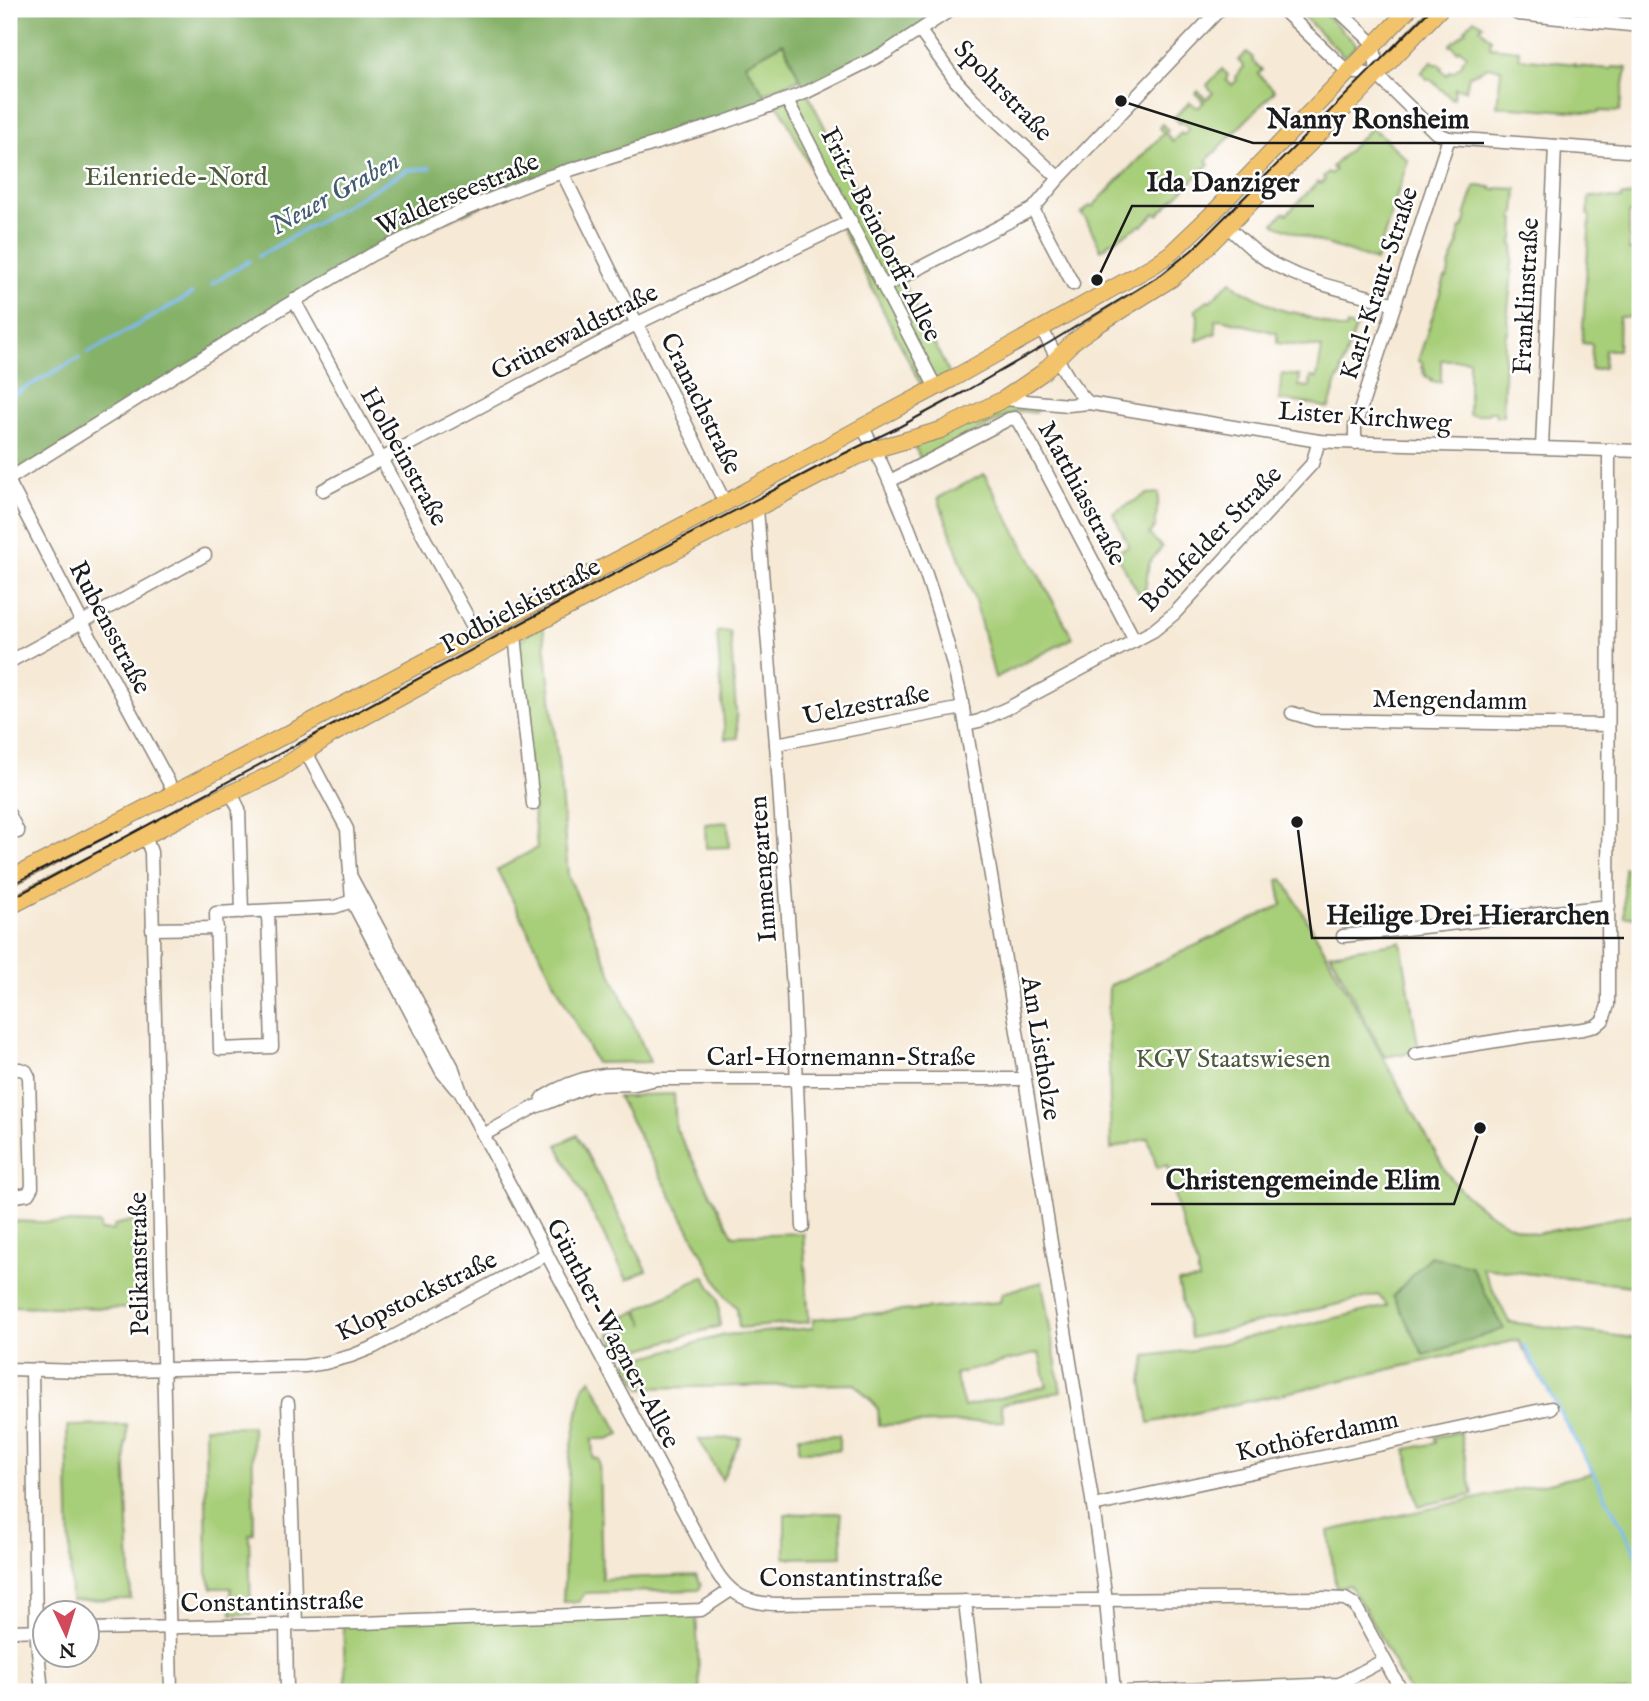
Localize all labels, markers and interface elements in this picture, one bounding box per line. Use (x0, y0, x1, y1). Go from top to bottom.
street label: Spohrstraße (946, 33, 1060, 149)
callout: Nanny Ronsheim (1253, 94, 1484, 143)
text: Nanny Ronsheim (1266, 103, 1470, 138)
street label: Fritz-Beindorff-Allee (812, 122, 949, 347)
water label: Neuer Graben (264, 144, 407, 244)
street label: Walderseestraße (371, 145, 544, 244)
callout: Ida Danziger (1132, 157, 1314, 206)
park label: Eilenriede-Nord (84, 161, 268, 194)
text: Ida Danziger (1146, 166, 1300, 201)
street label: Karl-Kraut-Straße (1333, 183, 1426, 384)
street label: Franklinstraße (1506, 217, 1547, 375)
street label: Grünewaldstraße (486, 276, 664, 389)
street label: Cranachstraße (652, 327, 749, 480)
street label: Holbeinstraße (352, 381, 455, 532)
street label: Lister Kirchweg (1277, 395, 1454, 440)
street label: Matthiasstraße (1030, 416, 1134, 572)
street label: Bothfelder Straße (1133, 459, 1290, 619)
street label: Podbielskistraße (435, 550, 606, 662)
street label: Rubensstraße (61, 555, 159, 700)
street label: Uelzestraße (800, 677, 933, 734)
street label: Mengendamm (1372, 683, 1528, 718)
street label: Immengarten (742, 794, 785, 943)
callout: Heilige Drei Hierarchen (1312, 889, 1624, 938)
text: Heilige Drei Hierarchen (1326, 899, 1610, 934)
street label: Am Listholze (1013, 973, 1068, 1123)
street label: Carl-Hornemann-Straße (706, 1041, 976, 1074)
park label: KGV Staatswiesen (1136, 1043, 1331, 1076)
callout: Christengemeinde Elim (1151, 1155, 1454, 1204)
text: Christengemeinde Elim (1166, 1164, 1441, 1199)
street label: Pelikanstraße (122, 1192, 157, 1336)
street label: Günther-Wagner-Allee (538, 1213, 687, 1454)
street label: Klopstockstraße (331, 1243, 503, 1350)
street label: Kothöferdamm (1233, 1403, 1402, 1470)
street label: Constantinstraße (759, 1562, 943, 1595)
street label: Constantinstraße (180, 1584, 364, 1621)
north arrow (32, 1600, 102, 1670)
text: N (57, 1636, 77, 1662)

